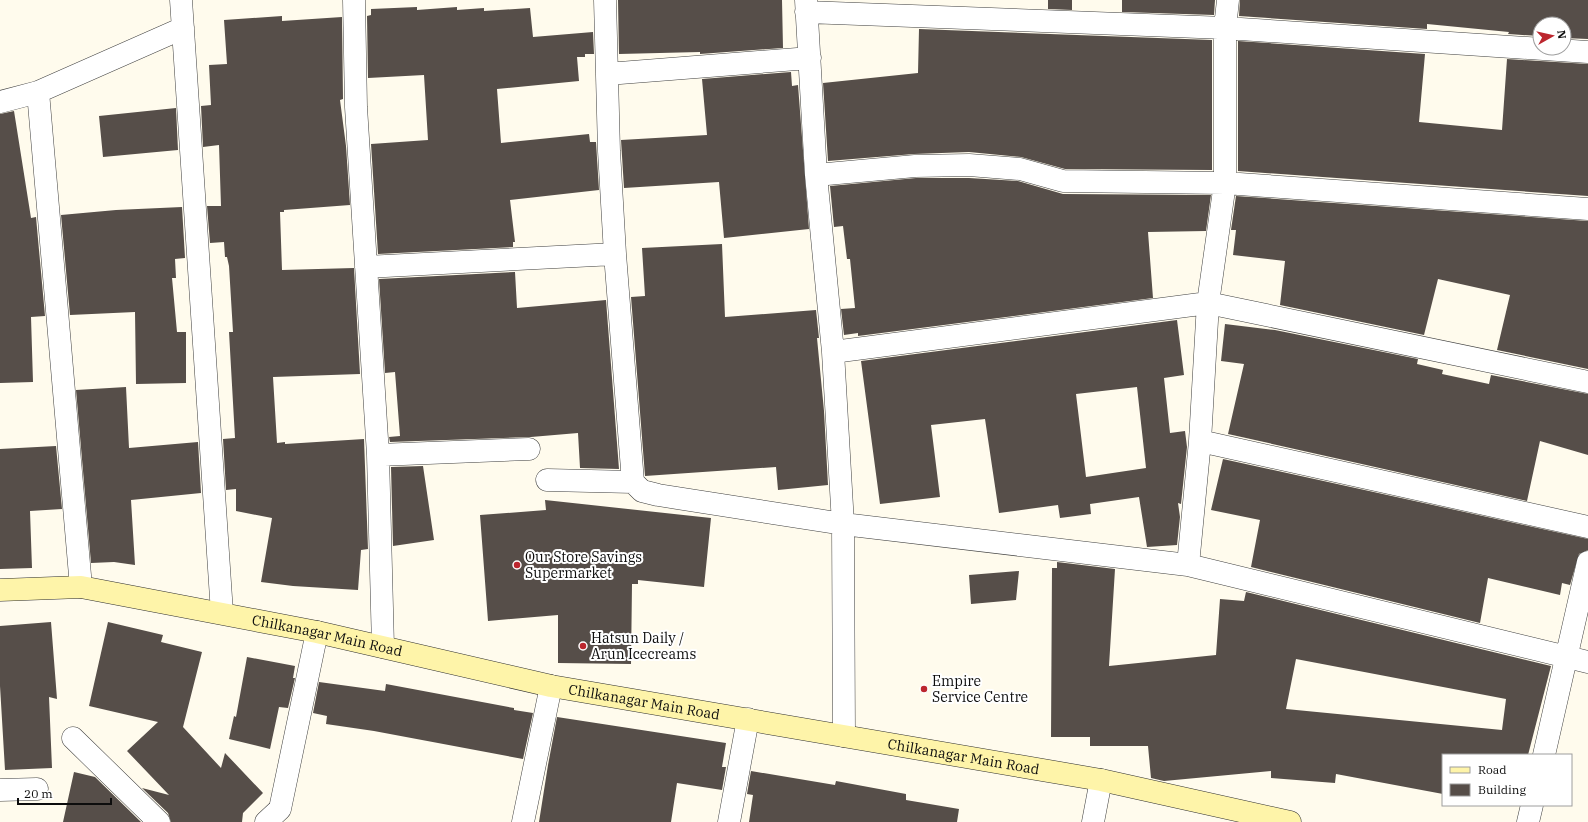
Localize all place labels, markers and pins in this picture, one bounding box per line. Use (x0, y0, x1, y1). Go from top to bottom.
place label: Our Store Savings Supermarket (525, 548, 642, 582)
marker: Our Store Savings Supermarket (512, 560, 522, 570)
place label: Hatsun Daily / Arun Icecreams (591, 629, 696, 663)
marker: Hatsun Daily / Arun Icecreams (578, 641, 588, 651)
place label: Empire Service Centre (932, 672, 1028, 706)
marker: Empire Service Centre (919, 684, 929, 694)

